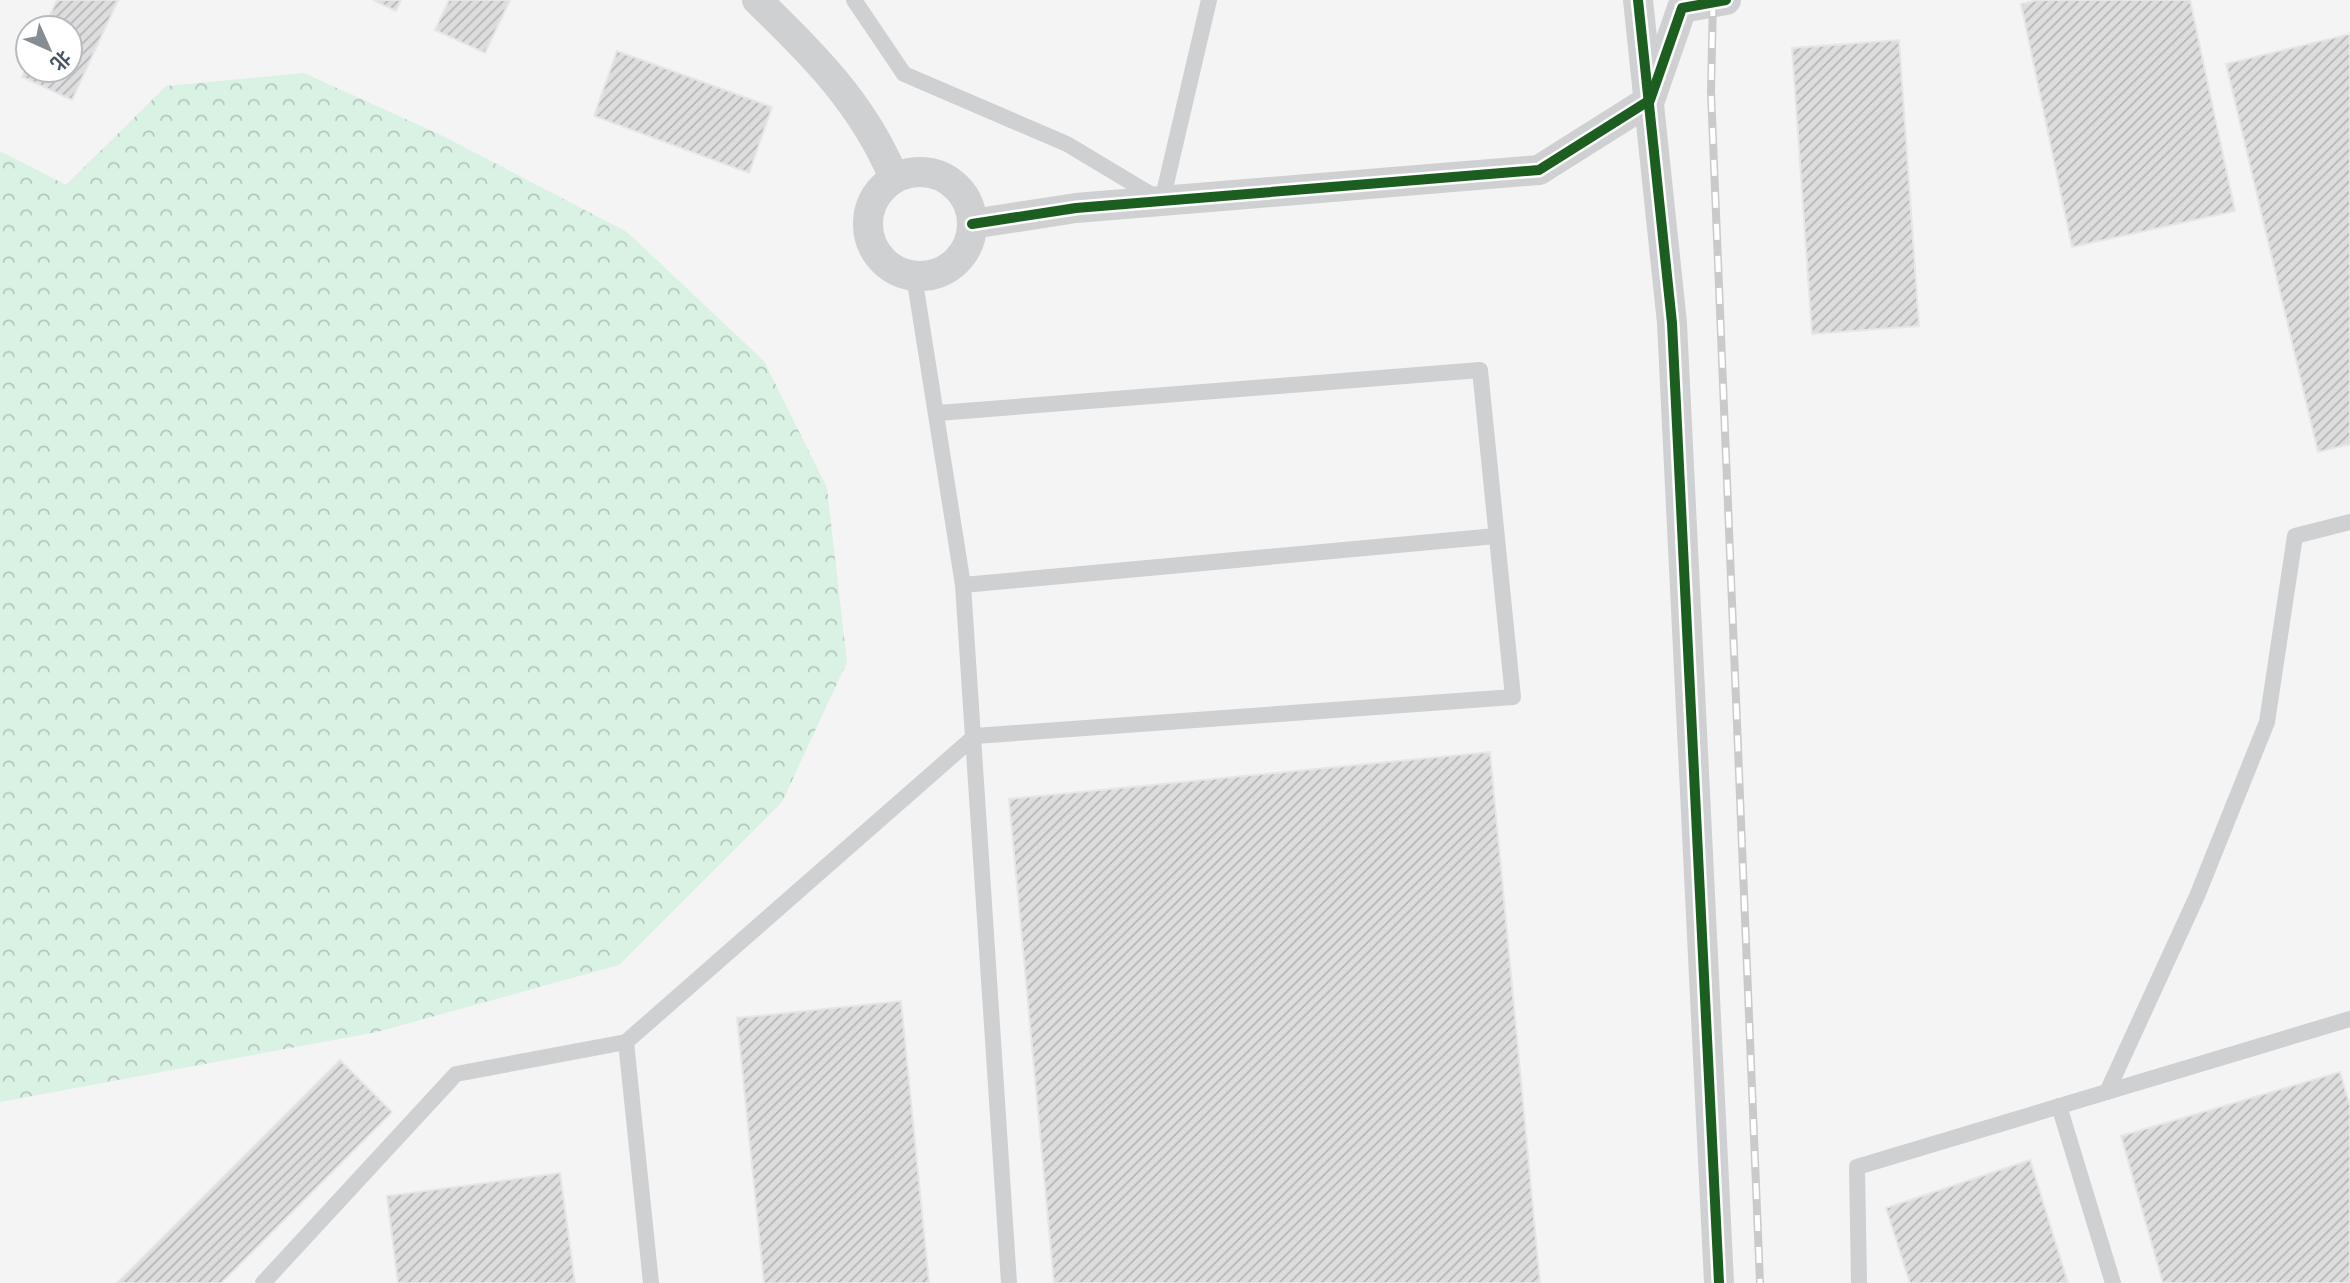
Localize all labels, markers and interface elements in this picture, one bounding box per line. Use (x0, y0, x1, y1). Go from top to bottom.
north arrow (14, 14, 84, 84)
text: 北 (47, 47, 76, 76)

